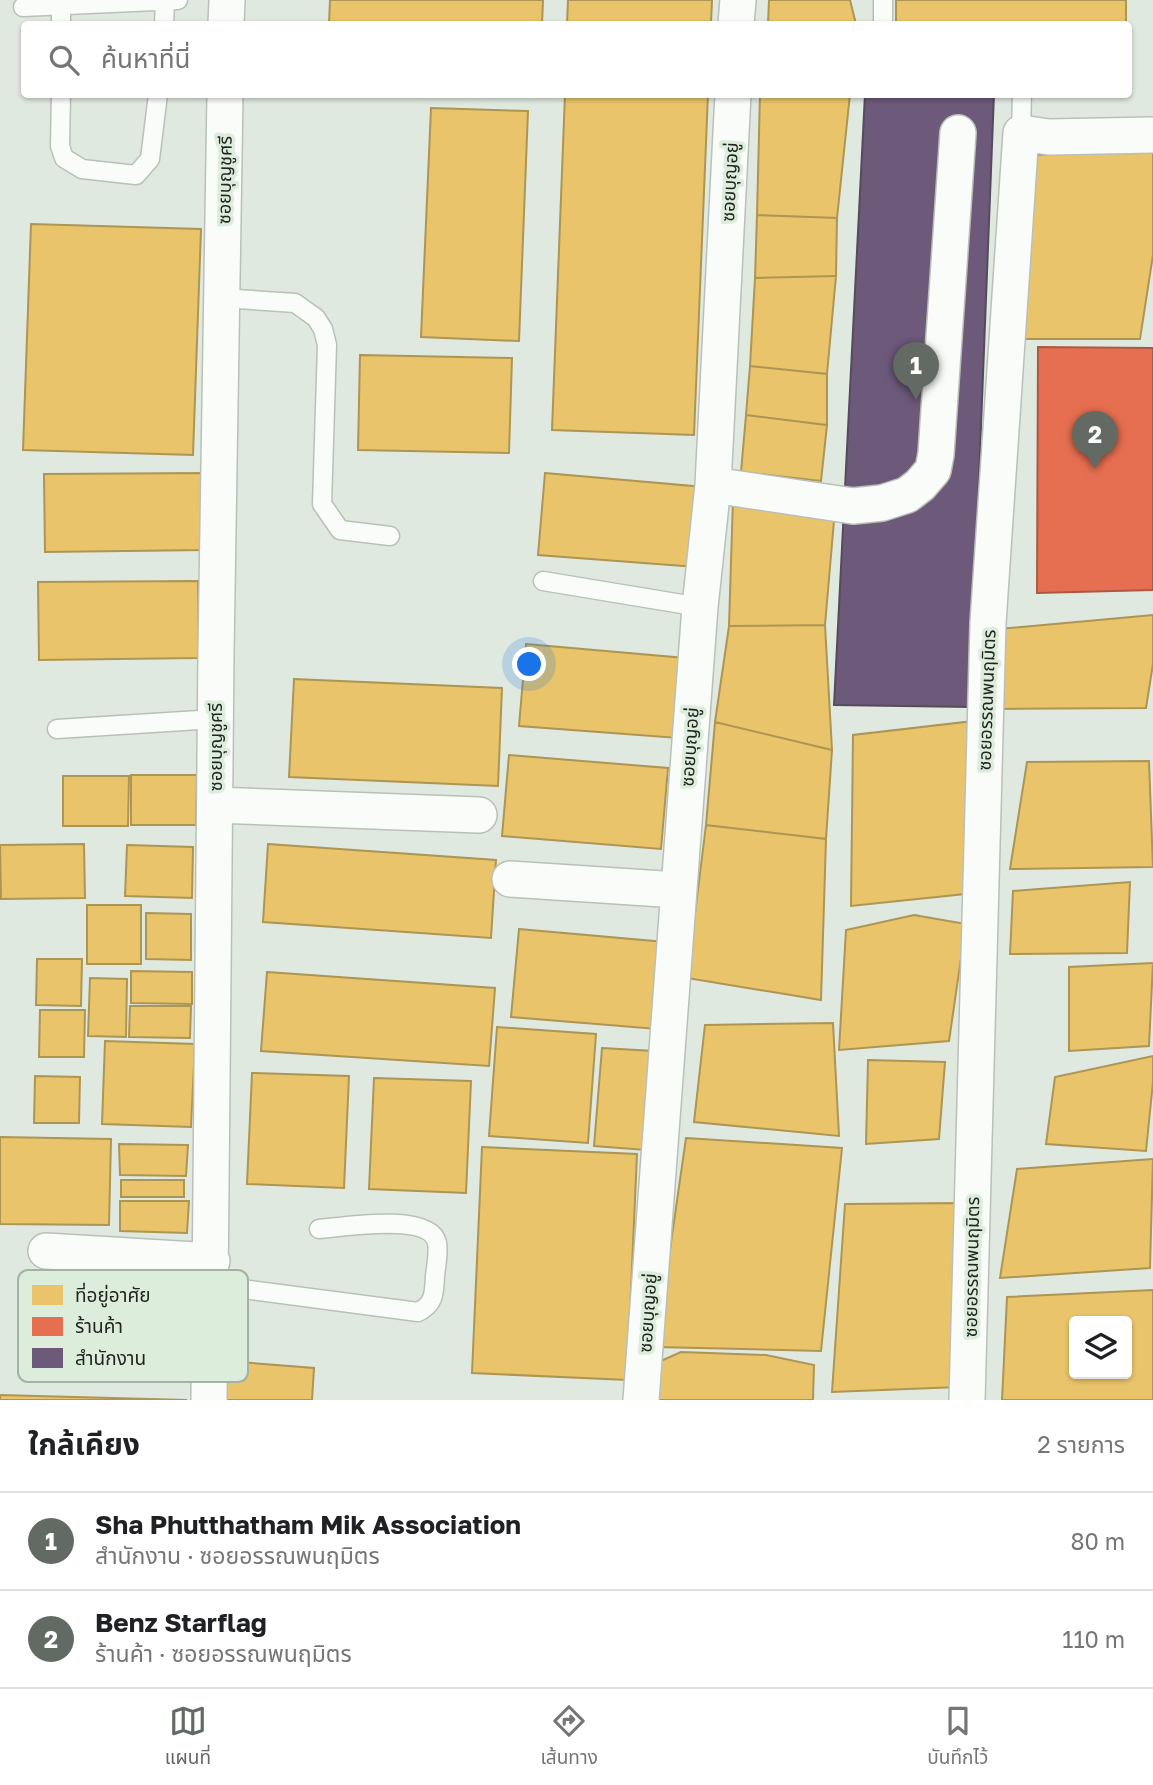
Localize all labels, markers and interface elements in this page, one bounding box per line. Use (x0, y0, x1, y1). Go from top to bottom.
search box (21, 21, 1132, 98)
icon: search (45, 41, 83, 79)
text: ค้นหาที่นี่ (101, 43, 191, 74)
street label: ซอยบุญชูศรี (212, 135, 238, 224)
street label: ซอยบุญอยู่ (716, 142, 744, 222)
pin: 1 (893, 342, 939, 400)
pin: 2 (1072, 411, 1118, 469)
street label: ซอยอรรณพนฤมิตร (973, 629, 999, 771)
your location (512, 647, 546, 681)
street label: ซอยบุญชูศรี (204, 703, 228, 791)
street label: ซอยบุญอยู่ (675, 707, 705, 787)
street label: ซอยอรรณพนฤมิตร (959, 1196, 983, 1338)
legend (18, 1270, 248, 1382)
street label: ซอยบุญอยู่ (633, 1273, 663, 1353)
text: ที่อยู่อาศัย (75, 1282, 151, 1308)
text: ร้านค้า (75, 1314, 123, 1337)
map controls (1069, 1316, 1132, 1379)
button: layers (1069, 1316, 1132, 1379)
text: สำนักงาน (75, 1346, 146, 1369)
text: ใกล้เคียง (28, 1426, 140, 1462)
text: 2 รายการ (1037, 1430, 1125, 1458)
text: Sha Phutthatham Mik Association (95, 1509, 521, 1540)
text: 1 (45, 1527, 57, 1555)
text: 80 m (1071, 1527, 1125, 1555)
text: สำนักงาน · ซอยอรรณพนฤมิตร (95, 1541, 380, 1569)
text: Benz Starflag (95, 1607, 267, 1638)
text: 2 (44, 1625, 58, 1653)
text: 110 m (1062, 1625, 1125, 1653)
text: ร้านค้า · ซอยอรรณพนฤมิตร (95, 1639, 352, 1667)
tab: แผนที่ (165, 1702, 211, 1773)
tab: เส้นทาง (540, 1702, 598, 1773)
tab: บันทึกไว้ (927, 1702, 988, 1773)

